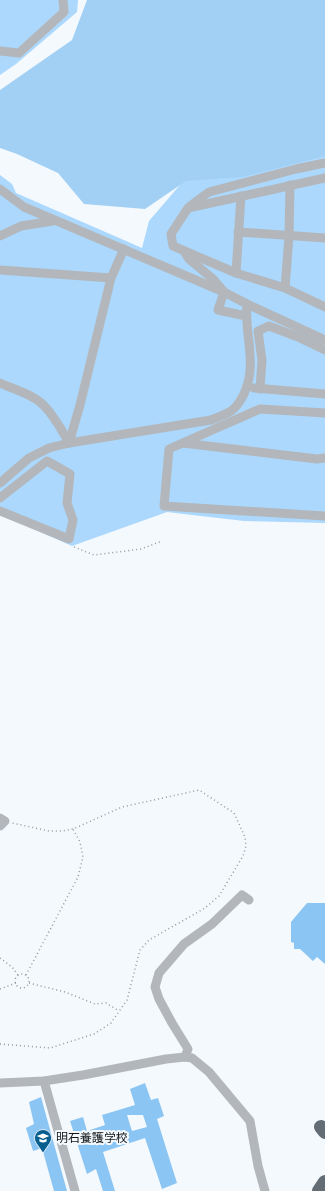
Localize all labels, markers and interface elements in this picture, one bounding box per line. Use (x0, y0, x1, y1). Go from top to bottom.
school or university icon: 明石養護学校 (33, 1128, 53, 1153)
place label: 明石養護学校 (56, 1131, 128, 1145)

